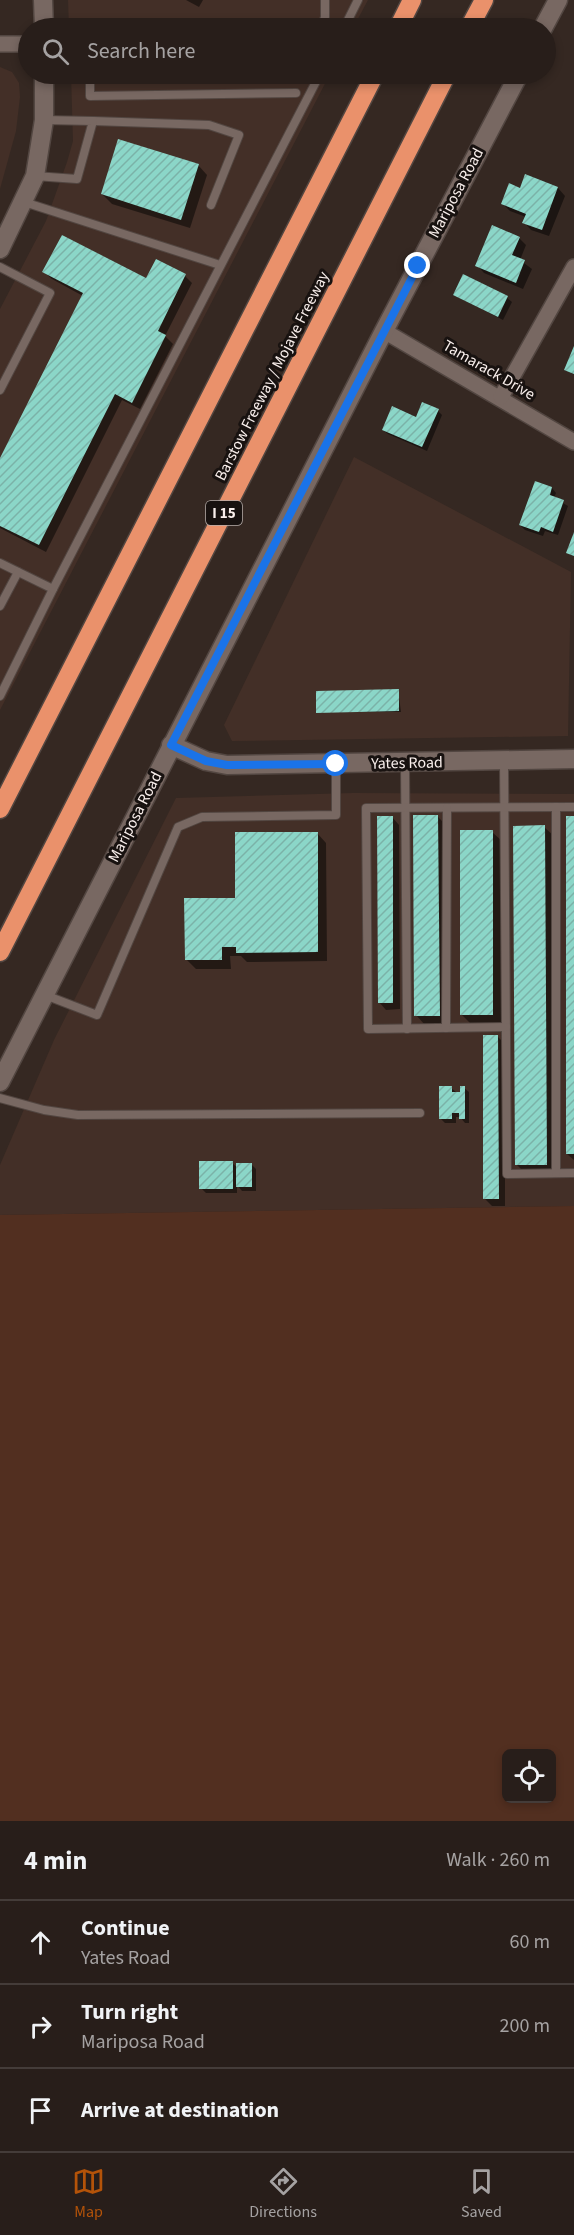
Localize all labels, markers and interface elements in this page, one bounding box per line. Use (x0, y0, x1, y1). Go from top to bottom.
search box (18, 18, 556, 84)
icon: search (39, 35, 72, 68)
text: Search here (87, 35, 195, 67)
street label: Mariposa Road (423, 144, 489, 242)
route end (404, 252, 430, 278)
street label: Barstow Freeway / Mojave Freeway (209, 267, 335, 485)
street label: Tamarack Drive (439, 335, 539, 405)
road number: I 15 (206, 501, 242, 525)
route start (322, 750, 348, 776)
street label: Yates Road (370, 751, 443, 775)
street label: Mariposa Road (103, 768, 167, 866)
map controls (502, 1749, 556, 1803)
button: locate (502, 1749, 556, 1803)
text: 4 min (24, 1842, 87, 1879)
text: Walk · 260 m (446, 1846, 550, 1874)
text: Continue (81, 1912, 170, 1944)
icon: ahead (24, 1926, 57, 1959)
text: 60 m (510, 1928, 550, 1956)
text: Yates Road (81, 1944, 171, 1972)
text: Turn right (81, 1996, 178, 2028)
icon: right (24, 2010, 57, 2043)
text: 200 m (500, 2012, 550, 2040)
text: Mariposa Road (81, 2028, 205, 2056)
icon: arrive (24, 2094, 57, 2127)
text: Arrive at destination (81, 2094, 279, 2126)
tab: Map (72, 2165, 105, 2223)
tab: Directions (249, 2165, 317, 2223)
tab: Saved (461, 2165, 502, 2223)

